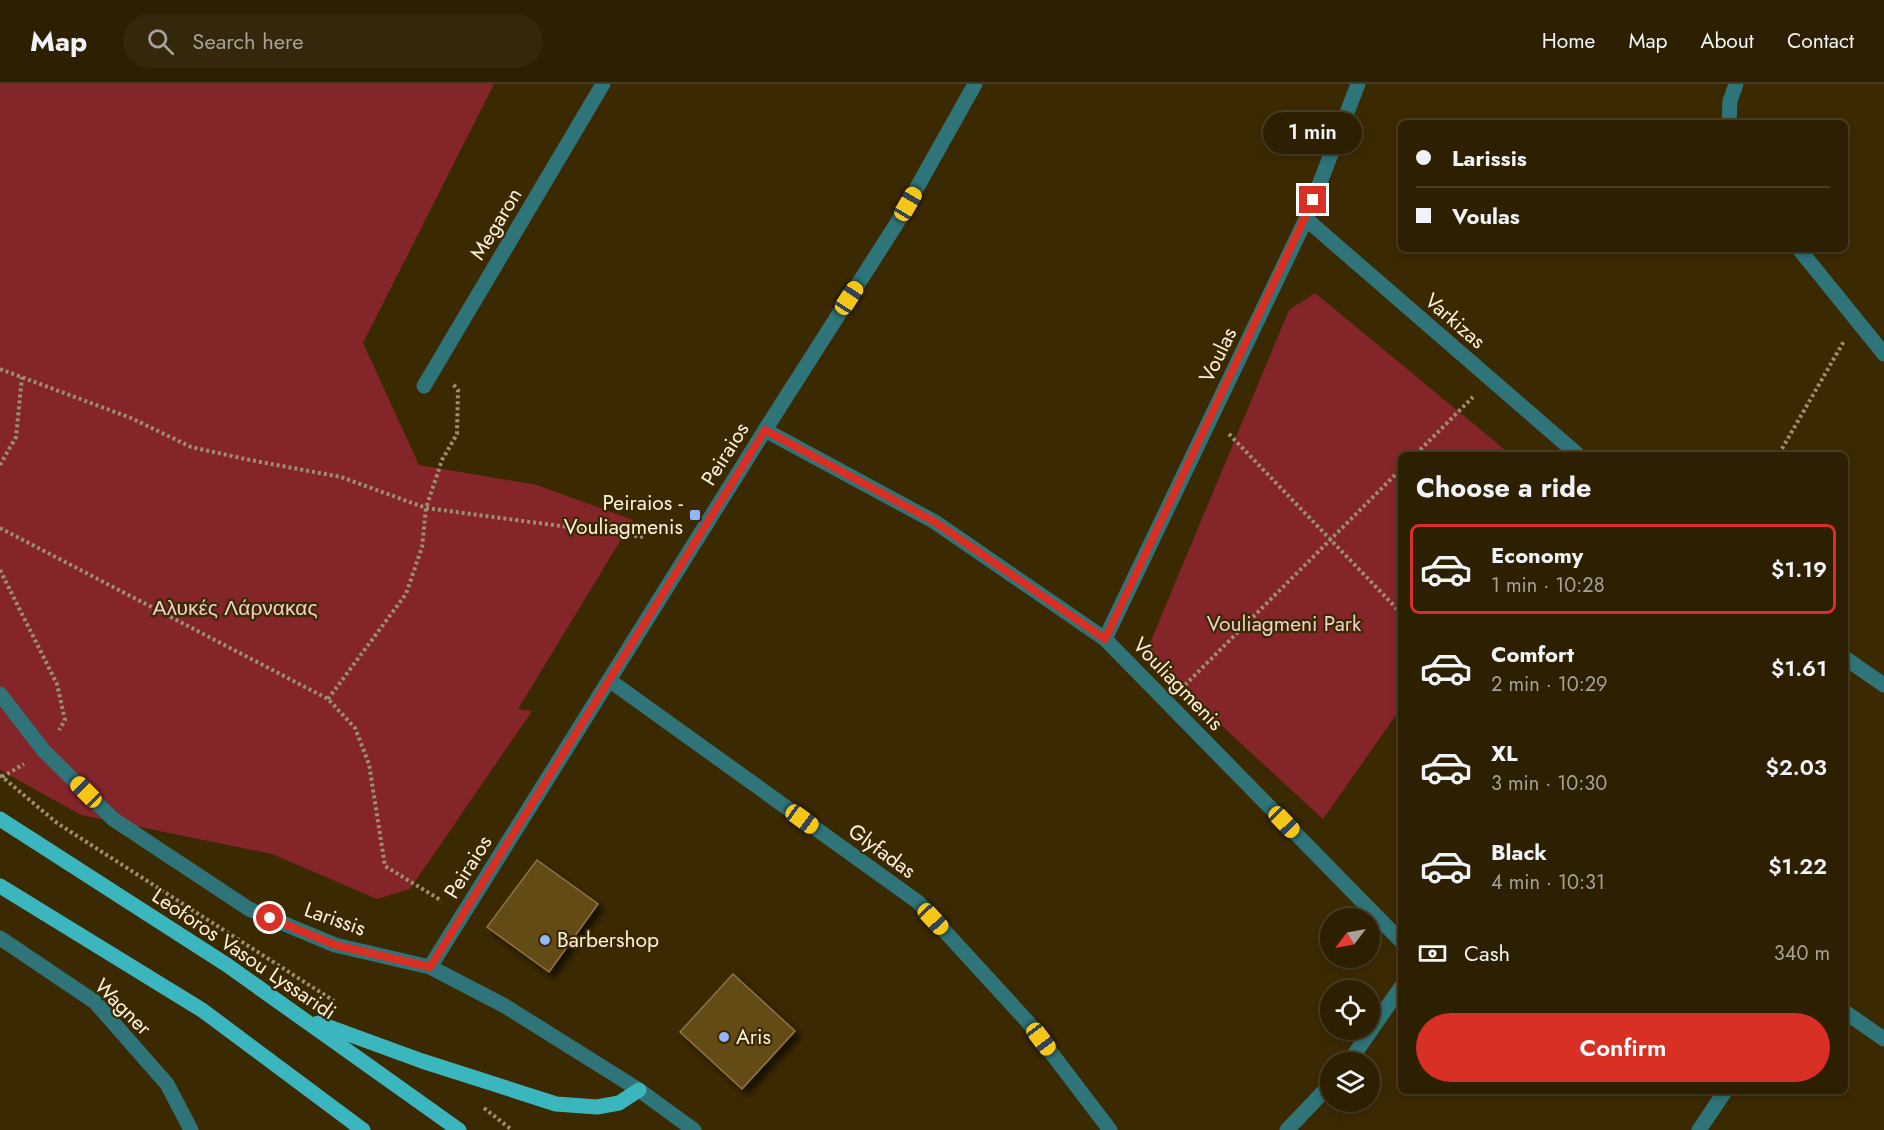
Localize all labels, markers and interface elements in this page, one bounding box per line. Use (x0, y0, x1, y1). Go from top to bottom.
search box (123, 14, 543, 68)
text: Map (30, 21, 87, 62)
icon: search (144, 25, 177, 58)
text: Search here (192, 25, 304, 57)
text: Home (1542, 26, 1595, 56)
text: Map (1628, 26, 1668, 56)
text: About (1701, 26, 1754, 56)
text: Contact (1787, 26, 1854, 56)
callout: 1 min (1264, 113, 1362, 155)
text: 1 min (1288, 118, 1337, 147)
text: Larissis (1452, 142, 1527, 174)
street label: Megaron (463, 182, 529, 266)
car (891, 184, 925, 224)
route end (1299, 186, 1326, 213)
text: Voulas (1452, 200, 1520, 232)
car (832, 278, 866, 318)
street label: Varkizas (1418, 286, 1492, 356)
street label: Voulas (1192, 322, 1244, 388)
street label: Peiraios (694, 416, 756, 492)
text: Choose a ride (1416, 468, 1591, 507)
place label: Peiraios - Vouliagmenis (564, 488, 684, 542)
marker: Peiraios - Vouliagmenis (688, 508, 702, 522)
text: Economy (1491, 539, 1583, 571)
icon: car (1419, 542, 1473, 596)
text: $1.19 (1771, 553, 1827, 585)
text: 1 min · 10:28 (1491, 571, 1605, 600)
park label: Αλυκές Λάρνακας (152, 593, 318, 623)
park label: Vouliagmeni Park (1207, 609, 1362, 639)
street label: Vouliagmenis (1126, 631, 1230, 737)
text: Comfort (1491, 638, 1574, 670)
icon: car (1419, 641, 1473, 695)
text: $1.61 (1771, 652, 1827, 684)
text: 2 min · 10:29 (1491, 670, 1608, 699)
text: XL (1491, 737, 1518, 769)
icon: car (1419, 740, 1473, 794)
text: $2.03 (1766, 751, 1827, 783)
text: 3 min · 10:30 (1491, 769, 1607, 798)
car (67, 773, 105, 811)
car (782, 801, 822, 837)
car (1265, 803, 1303, 841)
street label: Glyfadas (842, 816, 922, 886)
street label: Peiraios (437, 829, 499, 905)
text: Black (1491, 836, 1547, 868)
icon: car (1419, 839, 1473, 893)
text: $1.22 (1768, 850, 1827, 882)
text: 4 min · 10:31 (1491, 868, 1605, 897)
street label: Leoforos Vasou Lyssaridi (146, 881, 342, 1027)
street label: Larissis (300, 895, 370, 943)
car (914, 900, 952, 938)
route start (256, 904, 283, 931)
north arrow (1320, 908, 1380, 968)
map controls (1320, 908, 1380, 1112)
place label: Barbershop (557, 925, 659, 955)
marker: Barbershop (538, 933, 552, 947)
icon: cash (1416, 937, 1449, 970)
text: Cash (1464, 937, 1510, 969)
text: 340 m (1774, 939, 1830, 968)
street label: Wagner (88, 972, 159, 1043)
button: locate (1320, 980, 1380, 1040)
button: Confirm (1416, 1013, 1830, 1082)
car (1023, 1019, 1059, 1059)
place label: Aris (736, 1022, 771, 1052)
marker: Aris (717, 1030, 731, 1044)
button: layers (1320, 1052, 1380, 1112)

